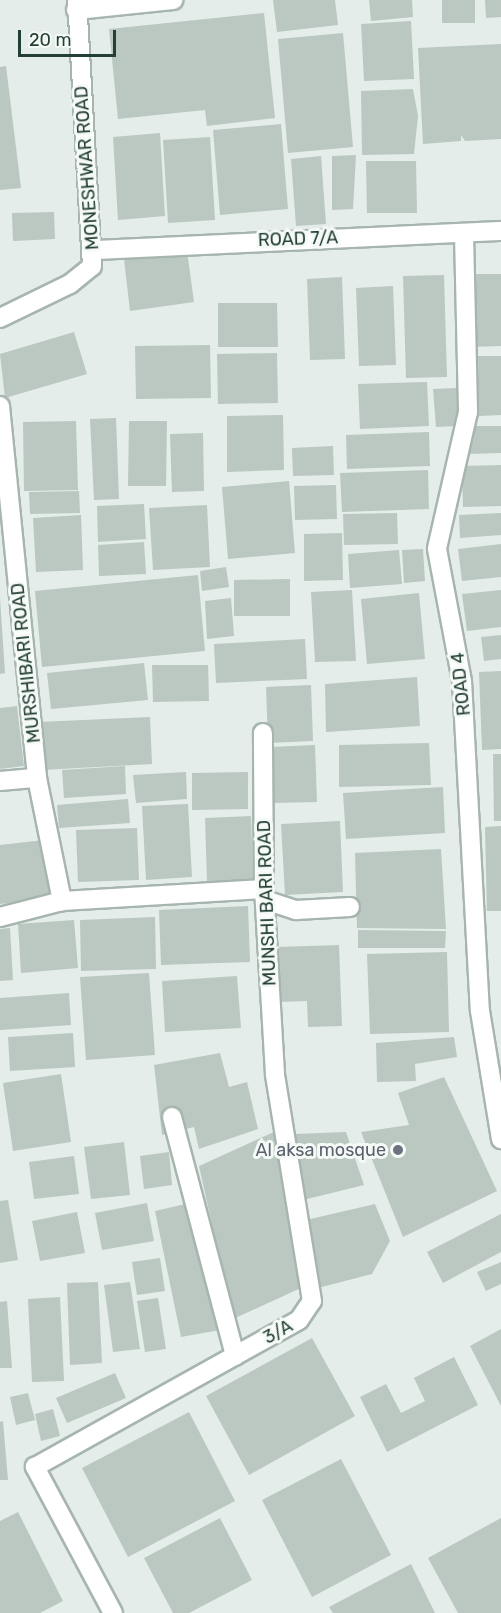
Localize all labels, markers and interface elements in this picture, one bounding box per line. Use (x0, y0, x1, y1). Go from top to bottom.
scale bar (21, 18, 118, 56)
text: 20 m (29, 29, 71, 51)
street label: MONESHWAR ROAD (70, 85, 104, 251)
street label: ROAD 7/A (258, 227, 338, 251)
street label: MURSHIBARI ROAD (7, 582, 45, 744)
street label: ROAD 4 (447, 651, 475, 717)
street label: MUNSHI BARI ROAD (253, 820, 281, 986)
place label: Al aksa mosque (255, 1139, 386, 1161)
marker: Al aksa mosque (391, 1143, 405, 1157)
street label: 3/A (260, 1315, 296, 1349)

